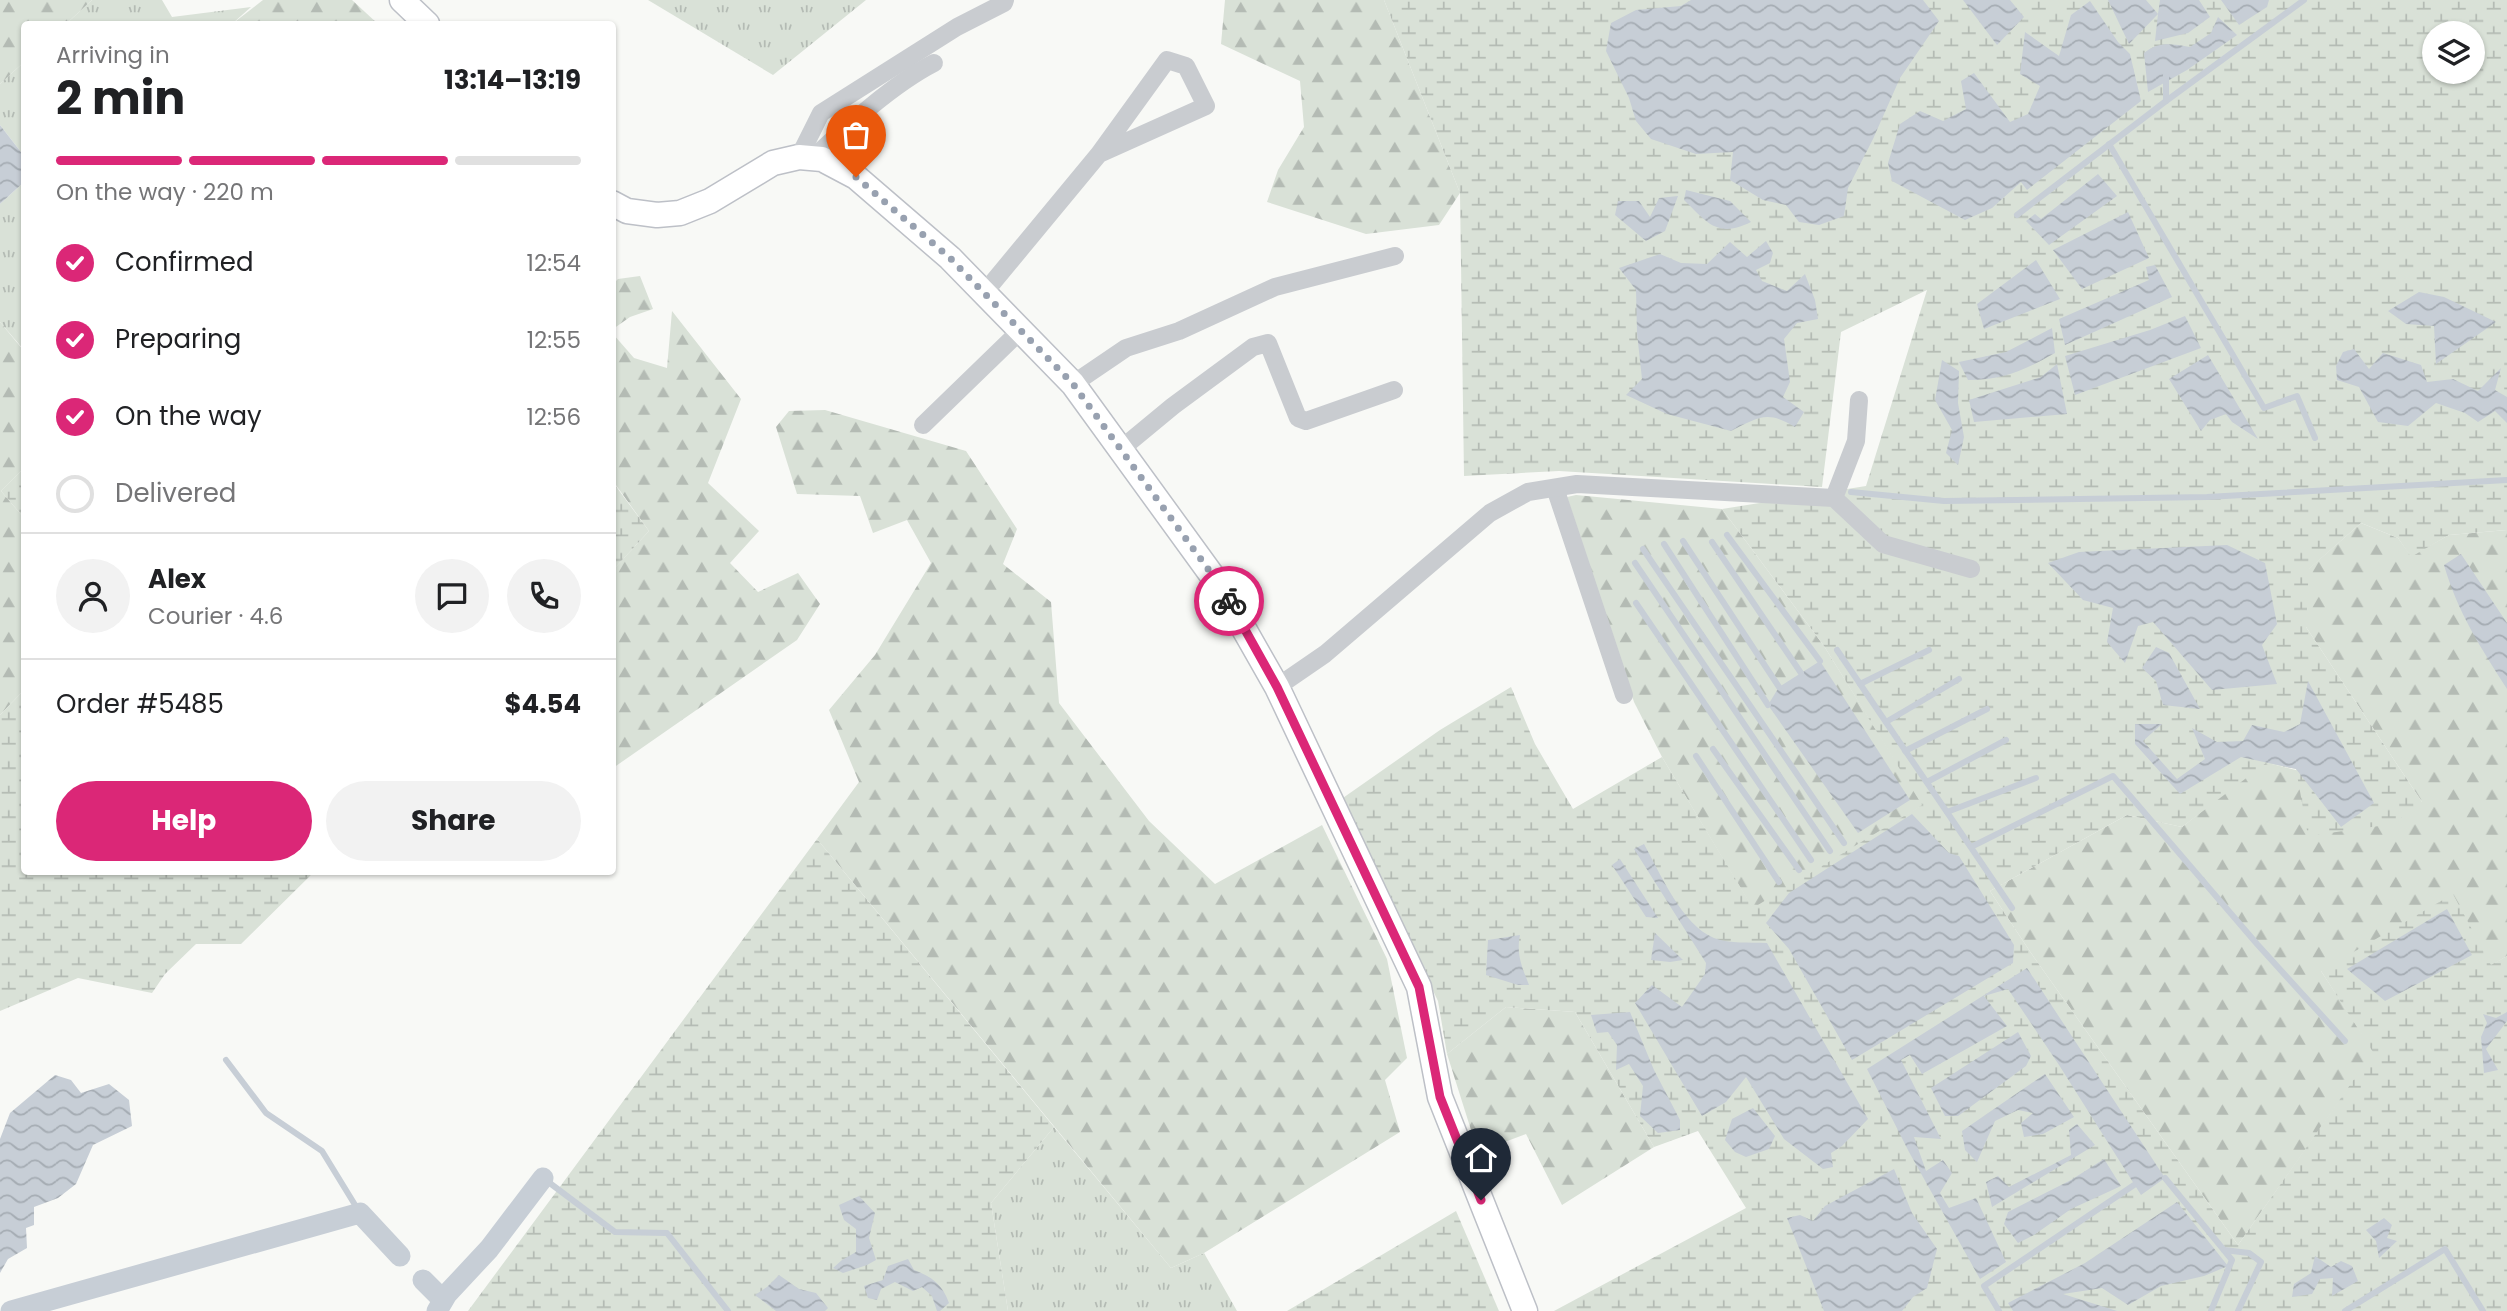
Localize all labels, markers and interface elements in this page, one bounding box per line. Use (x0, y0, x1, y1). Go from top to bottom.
map controls (2422, 21, 2485, 84)
button: layers (2422, 21, 2485, 84)
text: Arriving in (56, 39, 170, 71)
text: 13:14–13:19 (444, 62, 581, 98)
text: 2 min (56, 66, 185, 130)
pin (826, 105, 886, 177)
icon: bag (837, 116, 875, 154)
text: On the way · 220 m (56, 176, 274, 208)
icon: check (56, 244, 94, 282)
text: Confirmed (115, 244, 253, 280)
text: 12:54 (527, 247, 581, 279)
icon: check (56, 321, 94, 359)
text: Preparing (115, 321, 241, 357)
text: 12:55 (527, 324, 581, 356)
icon: check (56, 398, 94, 436)
text: On the way (115, 398, 262, 434)
text: 12:56 (526, 401, 581, 433)
text: Delivered (115, 475, 236, 511)
button: person (56, 559, 130, 633)
button: chat (415, 559, 489, 633)
button: phone (507, 559, 581, 633)
text: Alex (148, 561, 206, 597)
courier (1194, 566, 1264, 636)
icon: bike (1210, 582, 1248, 620)
text: Courier · 4.6 (148, 600, 283, 632)
text: Order #5485 (56, 686, 224, 722)
text: $4.54 (504, 686, 581, 722)
button: Help (56, 781, 312, 861)
button: Share (326, 781, 581, 861)
pin (1451, 1128, 1511, 1200)
icon: home (1462, 1139, 1500, 1177)

